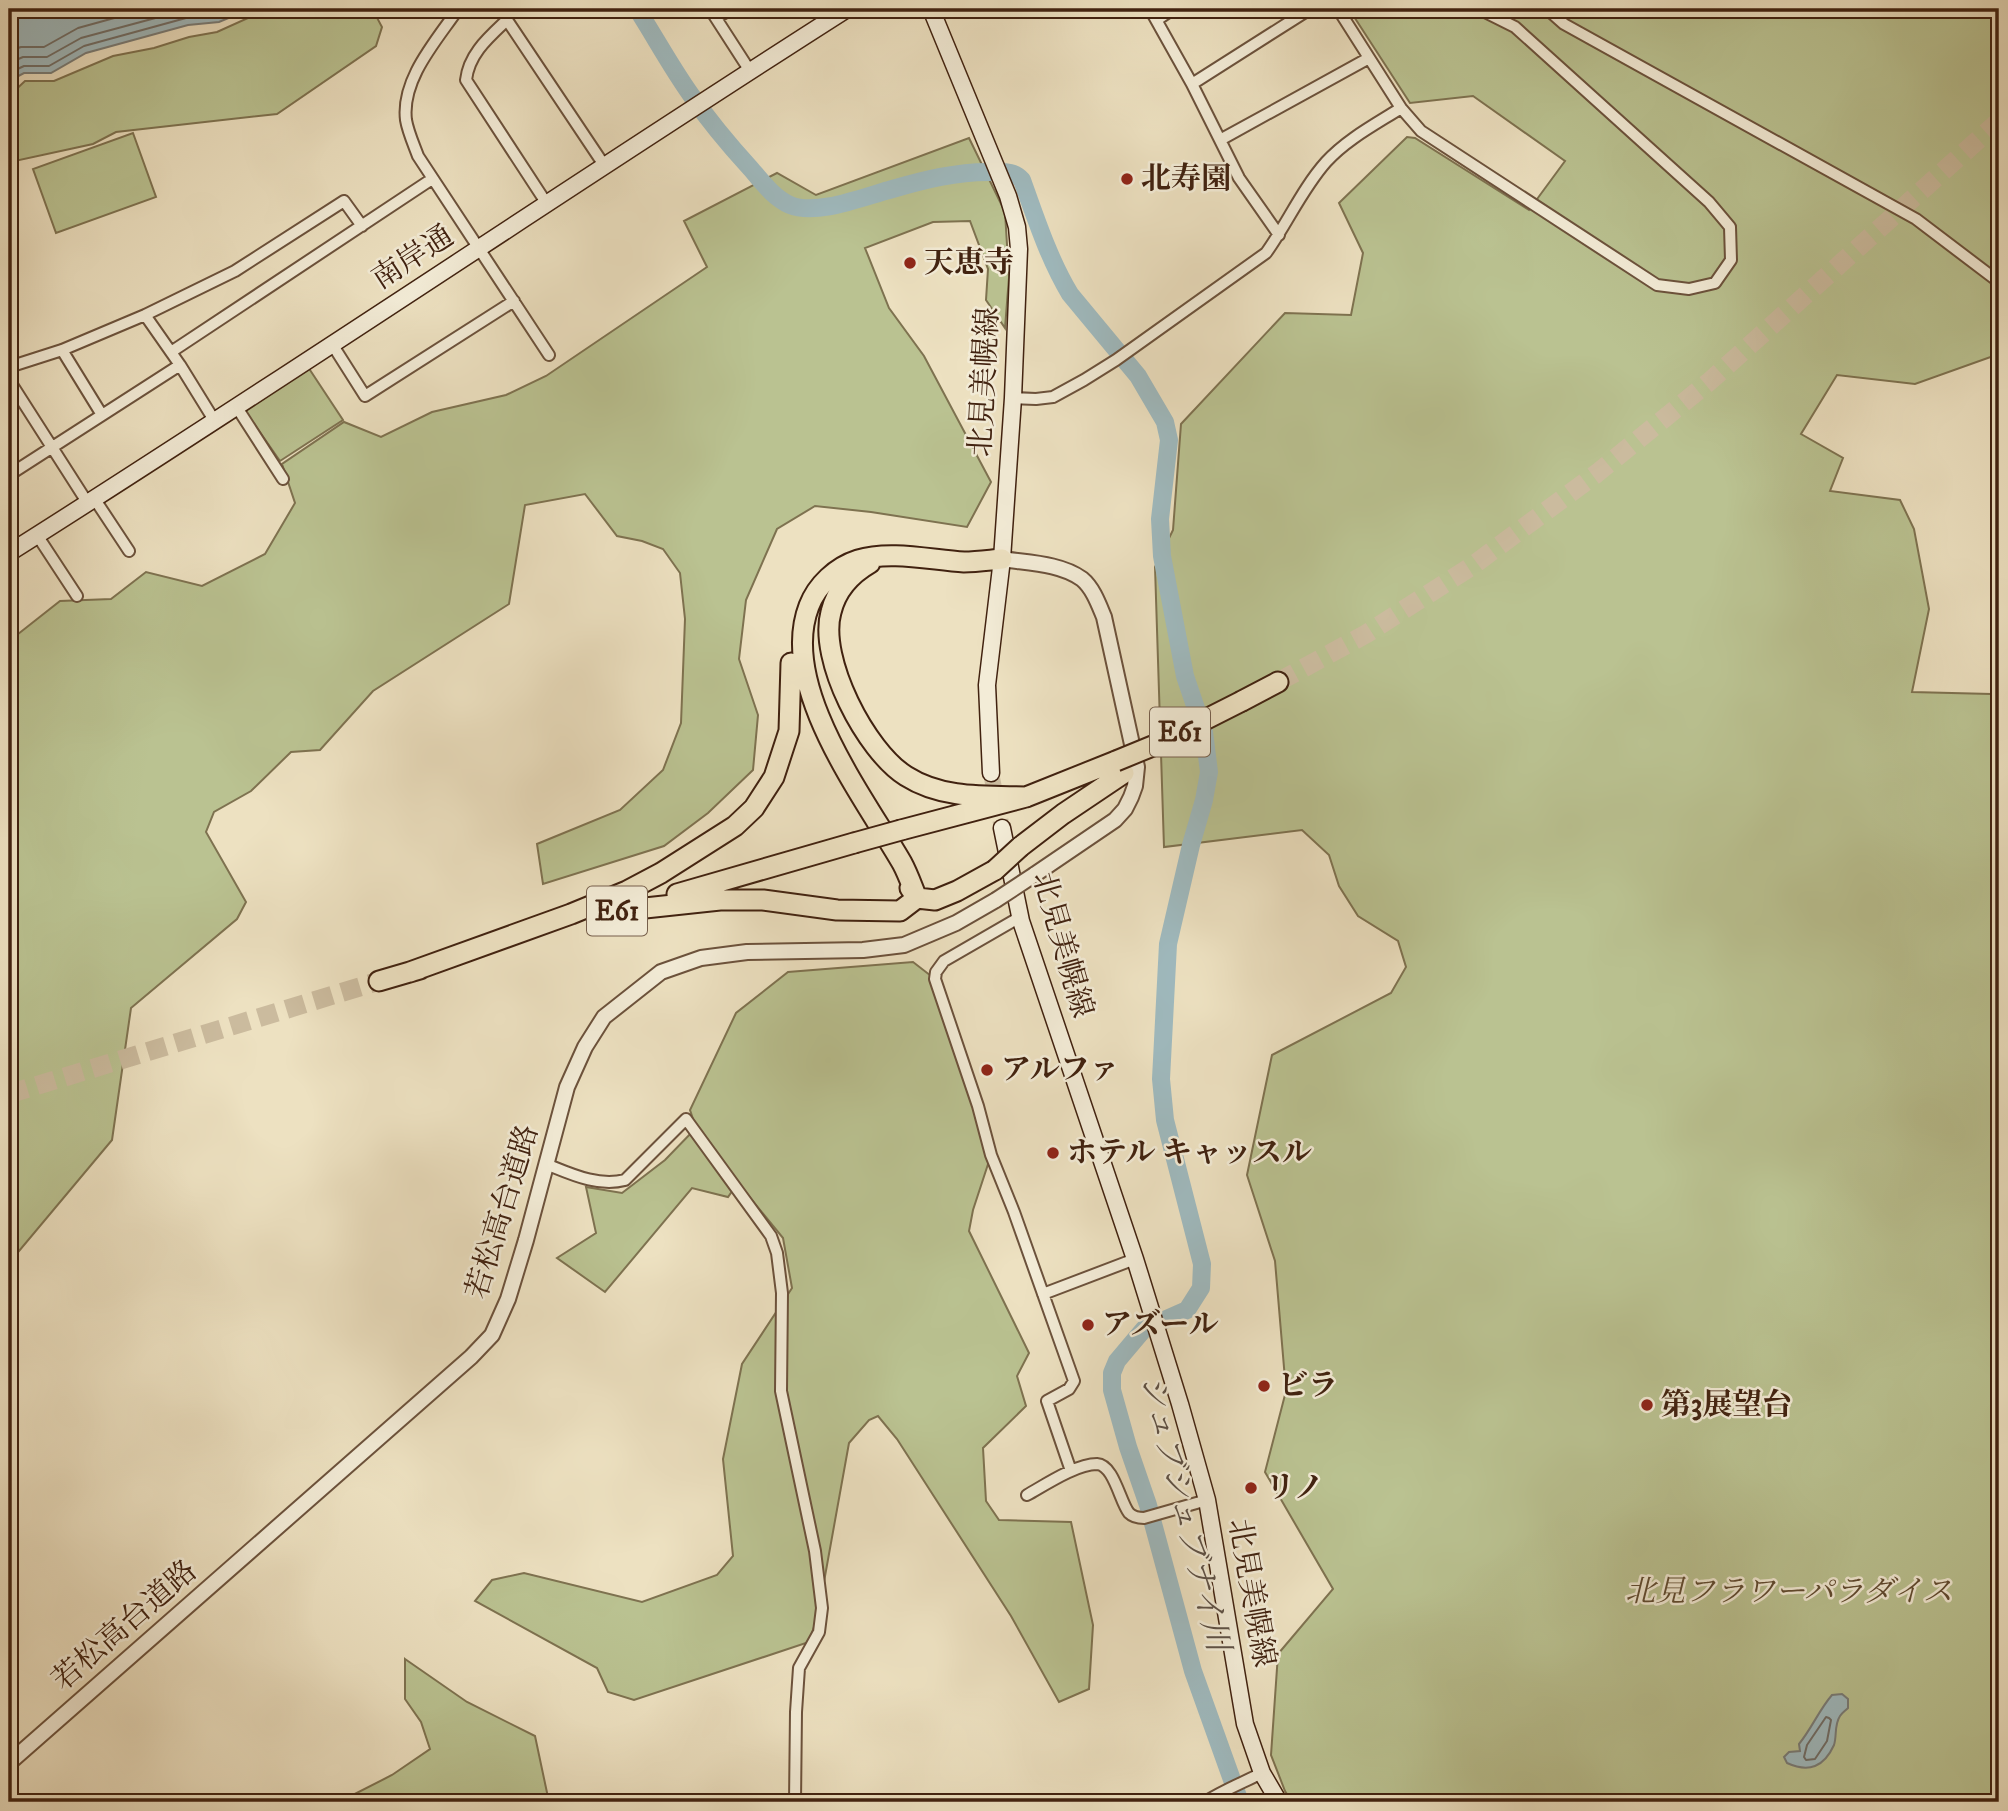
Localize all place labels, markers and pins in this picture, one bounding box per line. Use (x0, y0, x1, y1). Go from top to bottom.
place label: 北寿園 (1141, 161, 1231, 198)
marker: 北寿園 (1119, 171, 1135, 187)
place label: 天恵寺 (924, 245, 1014, 282)
marker: 天恵寺 (902, 255, 918, 271)
place label: アルファ (1001, 1052, 1119, 1089)
marker: アルファ (979, 1062, 995, 1078)
place label: ホテル キャッスル (1067, 1135, 1312, 1172)
marker: ホテル キャッスル (1045, 1145, 1061, 1161)
place label: アズール (1102, 1307, 1219, 1344)
marker: アズール (1080, 1317, 1096, 1333)
place label: ビラ (1278, 1368, 1338, 1405)
marker: ビラ (1256, 1378, 1272, 1394)
place label: 第3展望台 (1661, 1387, 1792, 1424)
marker: 第3展望台 (1639, 1397, 1655, 1413)
place label: リノ (1265, 1470, 1324, 1507)
marker: リノ (1243, 1480, 1259, 1496)

